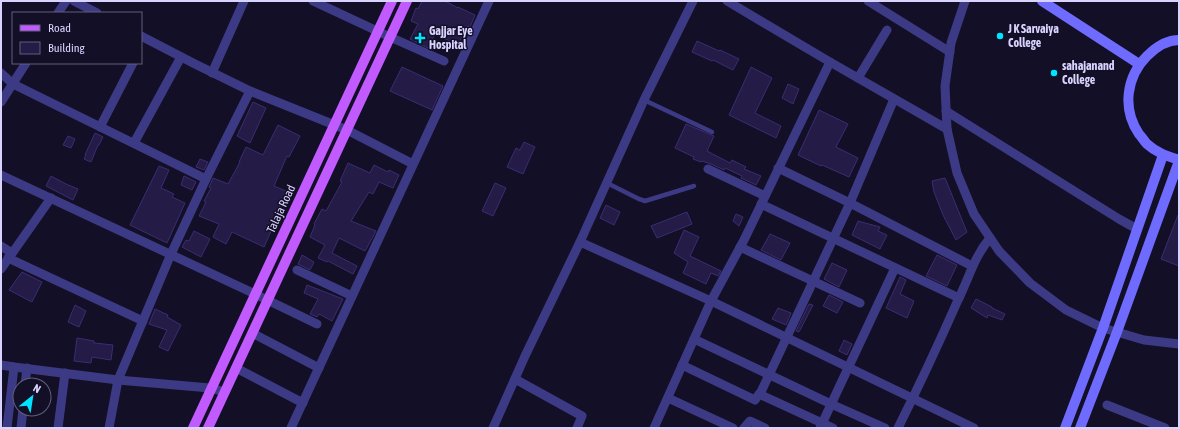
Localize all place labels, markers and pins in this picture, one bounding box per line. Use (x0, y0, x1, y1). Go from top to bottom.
place label: J K Sarvaiya College (1007, 22, 1059, 50)
place label: Gajjar Eye Hospital (429, 24, 473, 52)
marker: J K Sarvaiya College (995, 31, 1005, 41)
marker: Gajjar Eye Hospital (414, 32, 426, 44)
place label: sahajanand College (1062, 59, 1115, 87)
marker: sahajanand College (1049, 68, 1059, 78)

